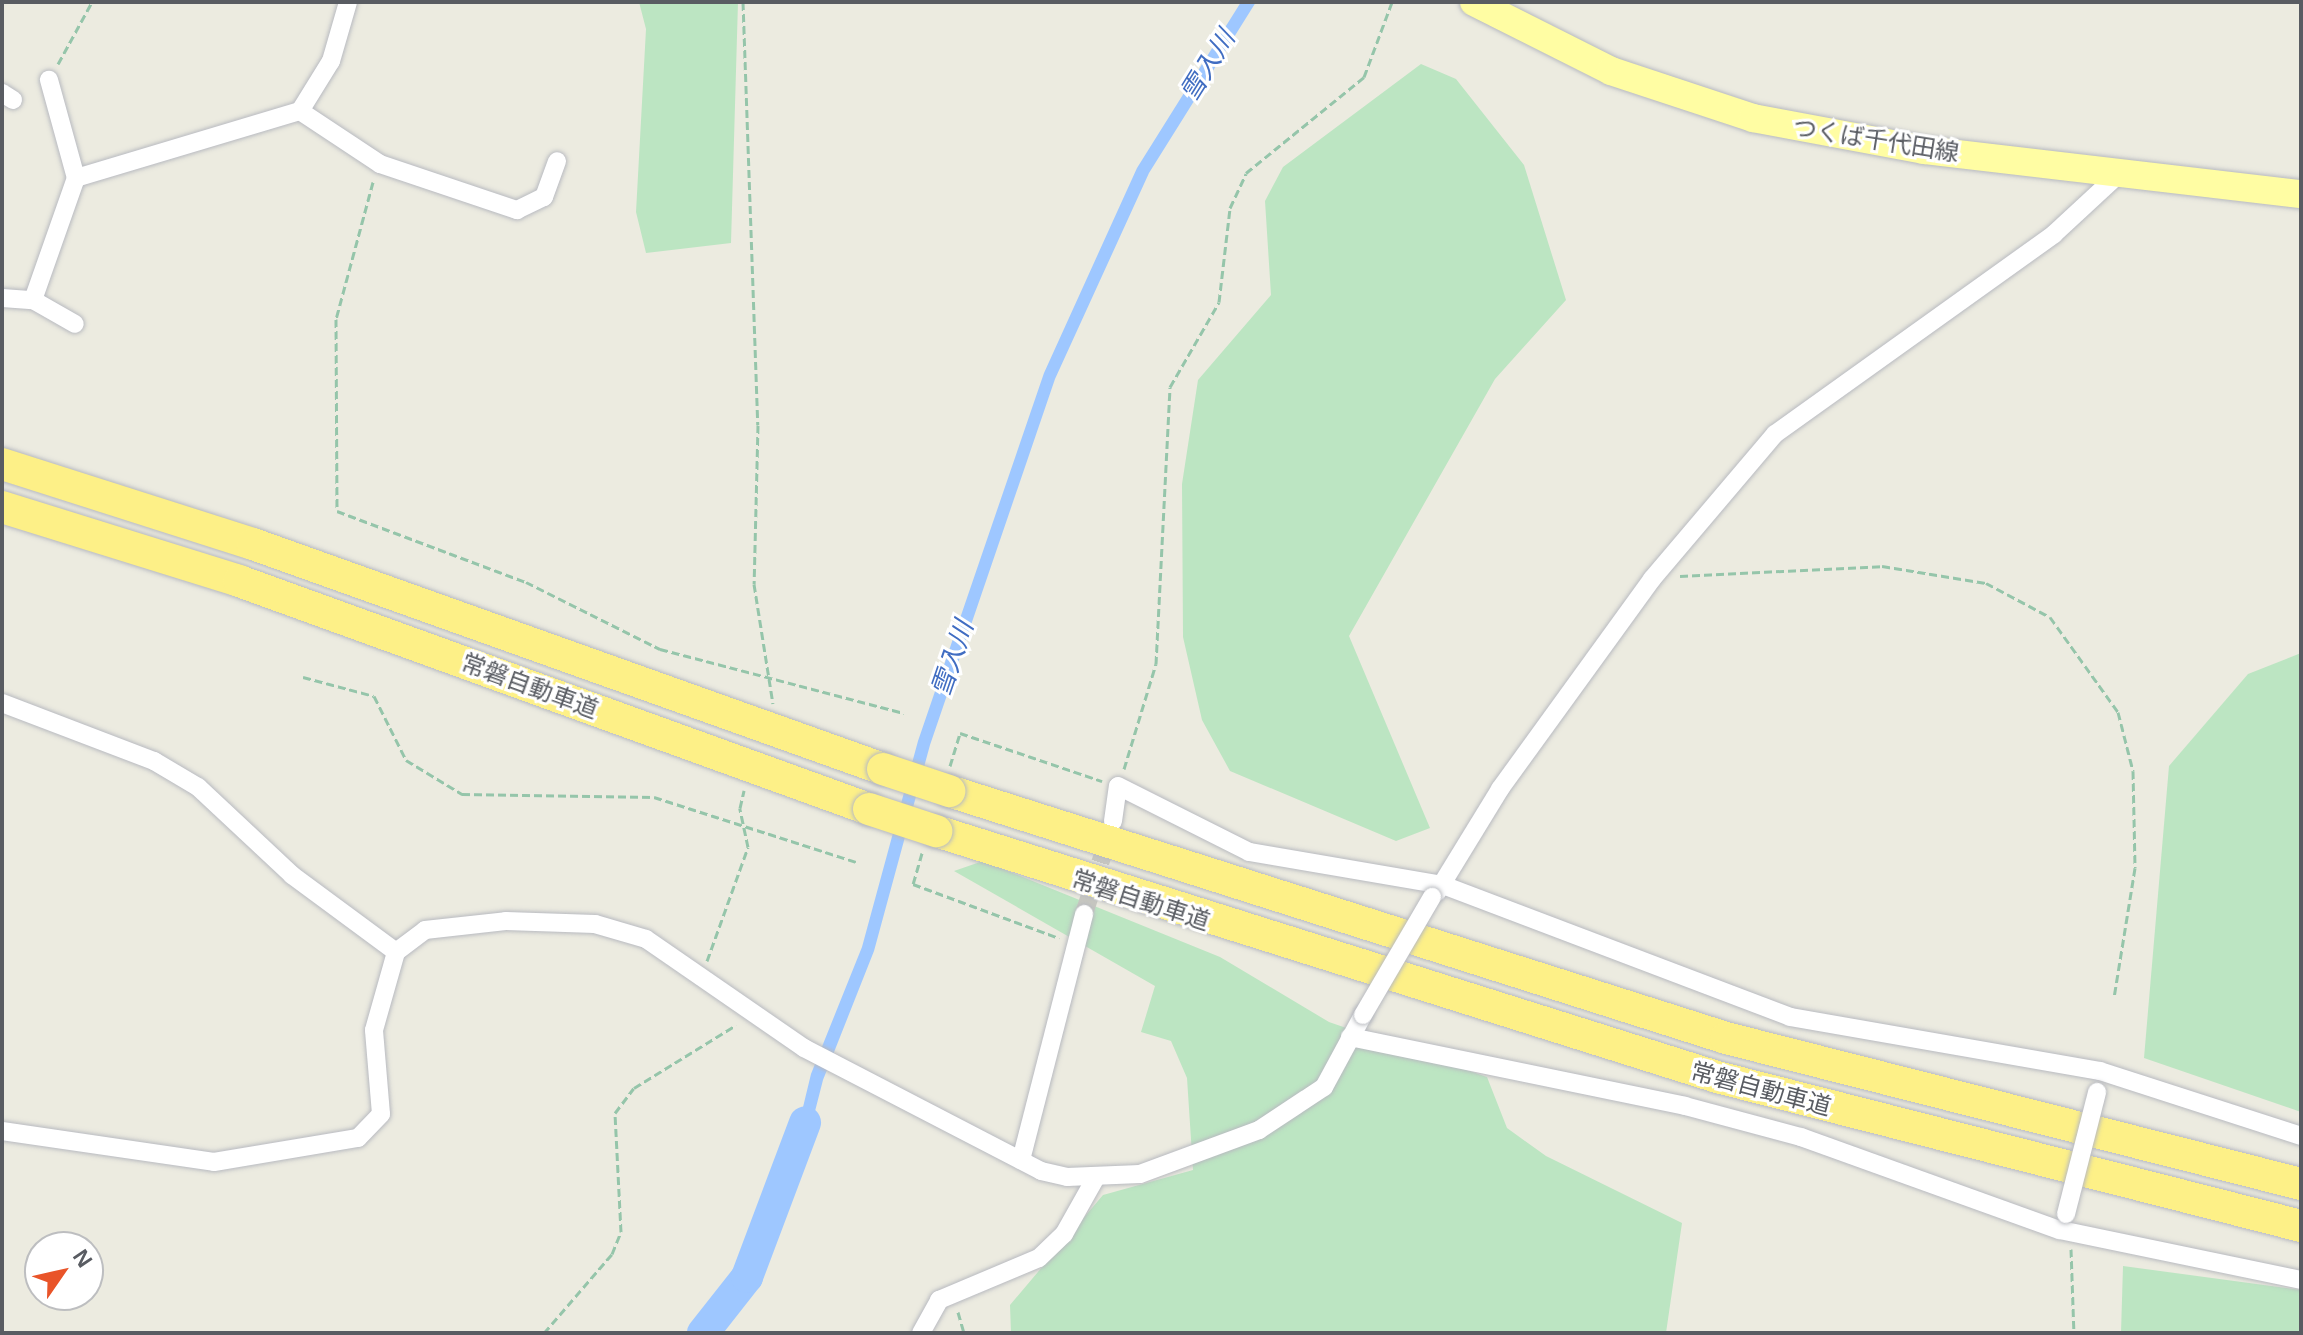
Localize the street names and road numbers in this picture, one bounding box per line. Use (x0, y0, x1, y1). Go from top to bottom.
street label: つくば千代田線 (1791, 113, 1961, 167)
street label: 常磐自動車道 (457, 648, 603, 724)
street label: 常磐自動車道 (1068, 864, 1214, 936)
street label: 常磐自動車道 (1688, 1056, 1834, 1122)

